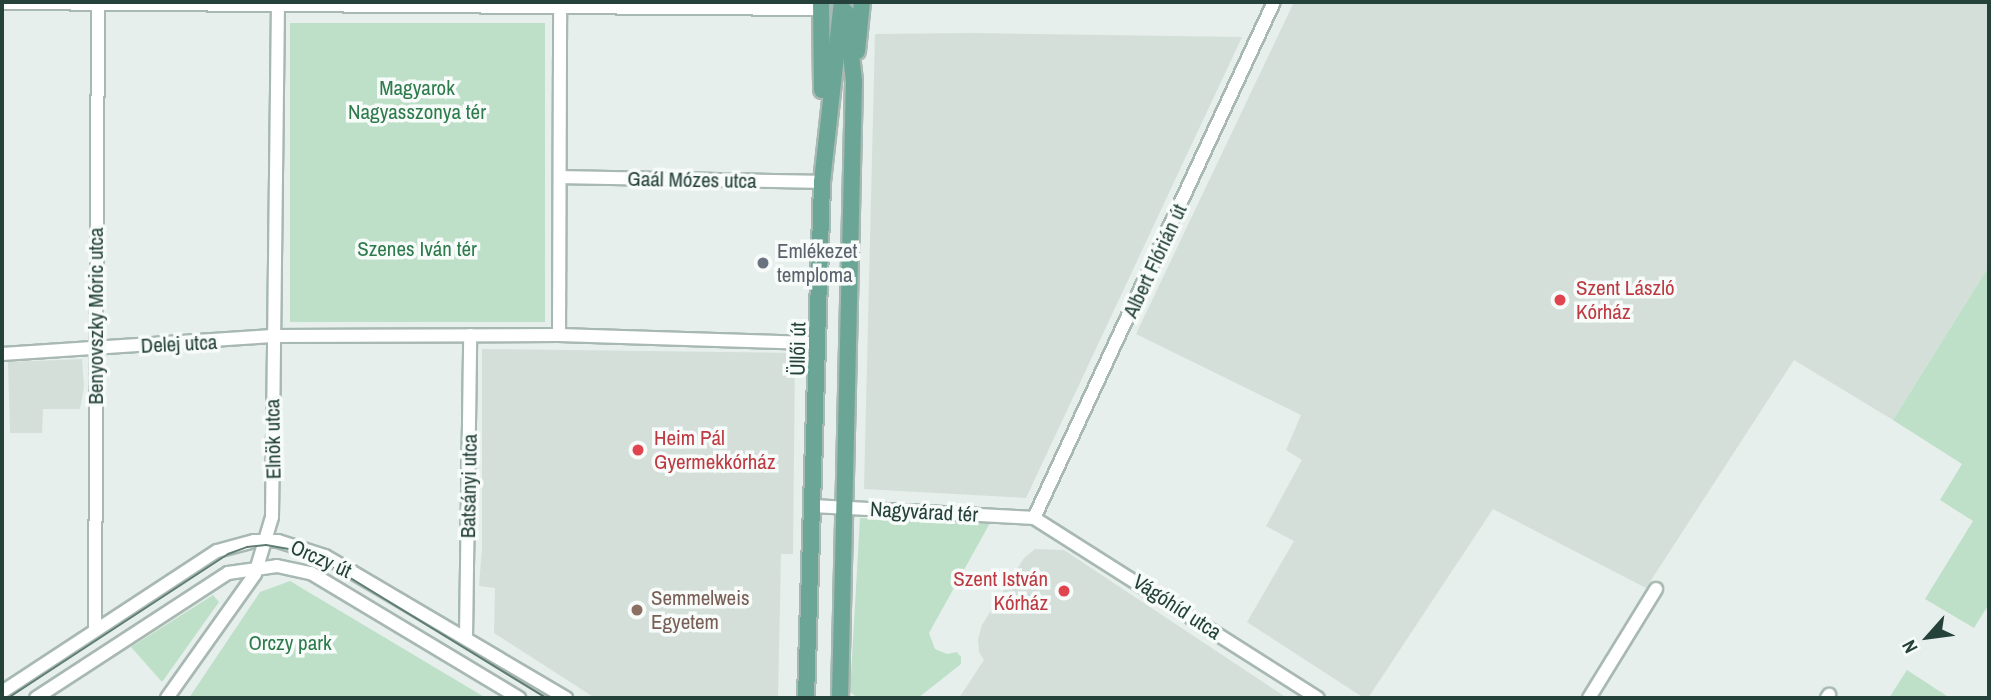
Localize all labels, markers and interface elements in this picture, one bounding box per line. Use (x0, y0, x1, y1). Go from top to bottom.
park label: Magyarok Nagyasszonya tér (348, 75, 486, 125)
street label: Gaál Mózes utca (627, 166, 757, 194)
street label: Albert Flórián út (1118, 200, 1192, 322)
street label: Benyovszky Móric utca (83, 227, 109, 405)
park label: Szenes Iván tér (357, 236, 477, 262)
place label: Emlékezet temploma (777, 238, 857, 288)
marker: Emlékezet temploma (755, 255, 771, 271)
place label: Szent László Kórház (1576, 275, 1675, 325)
marker: Szent László Kórház (1550, 290, 1570, 310)
street label: Üllői út (785, 322, 811, 376)
street label: Delej utca (140, 329, 218, 359)
street label: Elnök utca (260, 399, 286, 479)
place label: Heim Pál Gyermekkórház (654, 425, 776, 475)
street label: Batsányi utca (455, 434, 483, 538)
marker: Heim Pál Gyermekkórház (628, 440, 648, 460)
street label: Nagyvárad tér (869, 497, 979, 527)
street label: Orczy út (287, 534, 355, 584)
place label: Szent István Kórház (953, 566, 1048, 616)
street label: Vágóhíd utca (1128, 569, 1226, 645)
marker: Szent István Kórház (1054, 581, 1074, 601)
place label: Semmelweis Egyetem (651, 585, 750, 635)
marker: Semmelweis Egyetem (629, 602, 645, 618)
north arrow (1893, 602, 1963, 672)
park label: Orczy park (248, 630, 332, 656)
text: N (1895, 636, 1924, 658)

